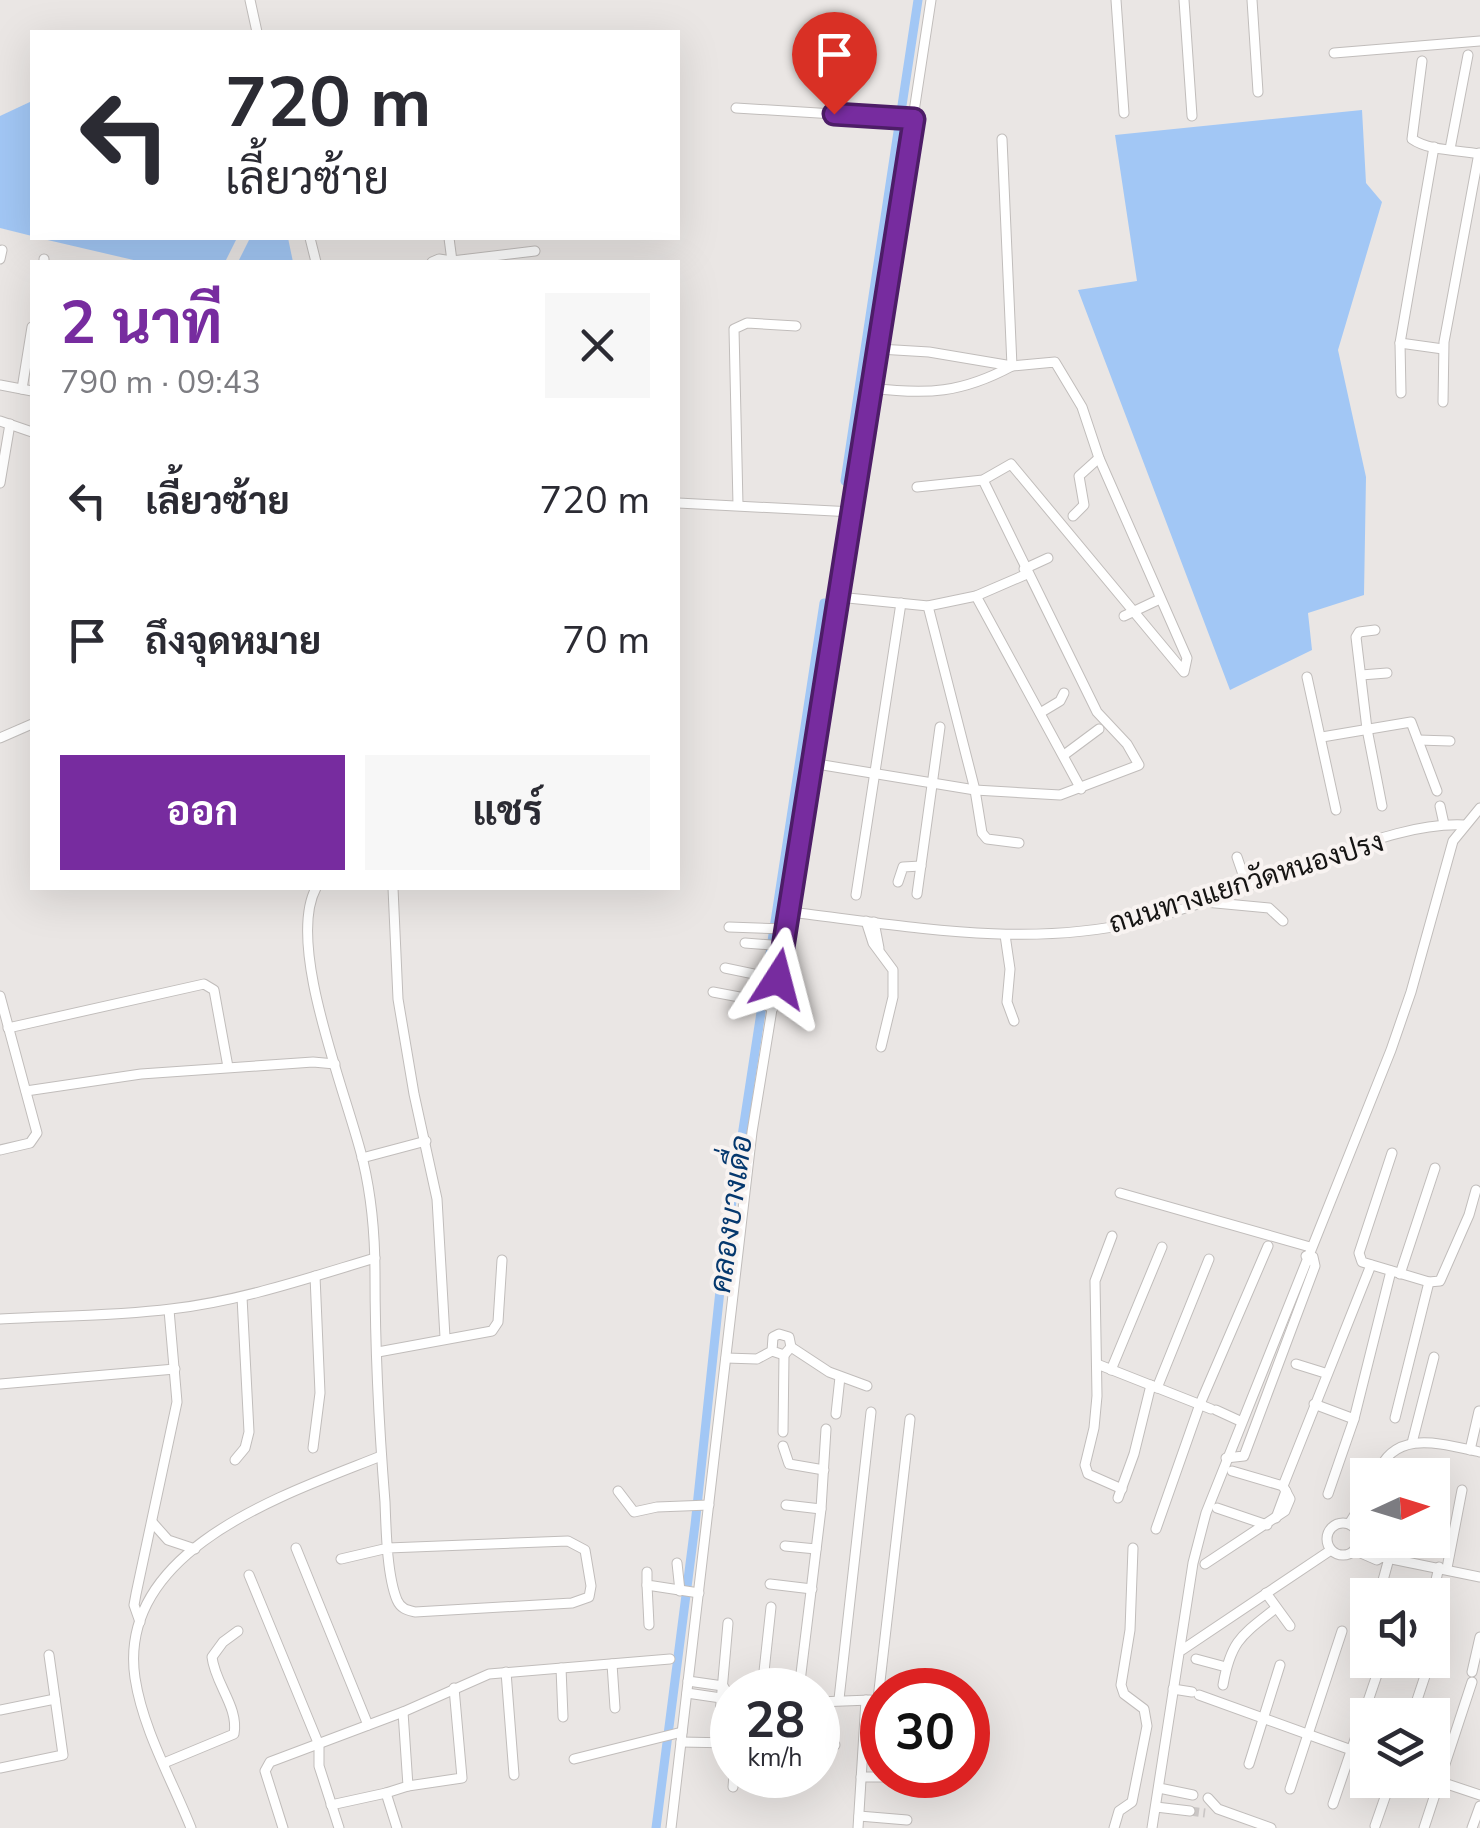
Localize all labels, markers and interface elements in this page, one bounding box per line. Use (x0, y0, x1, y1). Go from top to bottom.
pin (792, 12, 877, 115)
icon: arrive (807, 27, 862, 82)
text: 720 m (225, 55, 431, 151)
icon: left (60, 70, 190, 200)
text: เลี้ยวซ้าย (225, 149, 389, 210)
text: 2 นาที (60, 282, 222, 364)
button: close (545, 293, 650, 398)
text: 790 m · 09:43 (60, 361, 261, 404)
icon: left (60, 473, 115, 528)
text: 720 m (539, 475, 650, 526)
text: เลี้ยวซ้าย (145, 476, 290, 527)
icon: arrive (60, 613, 115, 668)
text: 70 m (562, 615, 650, 666)
text: ถึงจุดหมาย (145, 616, 321, 667)
button: ออก (60, 755, 345, 870)
button: แชร์ (365, 755, 650, 870)
street label: ถนนทางแยกวัดหนองปรง (1104, 823, 1388, 943)
position arrow (726, 927, 830, 1031)
water label: คลองบางเดื่อ (694, 1132, 763, 1296)
north arrow (1350, 1458, 1450, 1558)
map controls (1350, 1458, 1450, 1798)
button: sound (1350, 1578, 1450, 1678)
speed limit sign: 30 (860, 1668, 990, 1798)
text: 28 (745, 1686, 805, 1755)
button: layers (1350, 1698, 1450, 1798)
text: km/h (747, 1741, 803, 1775)

